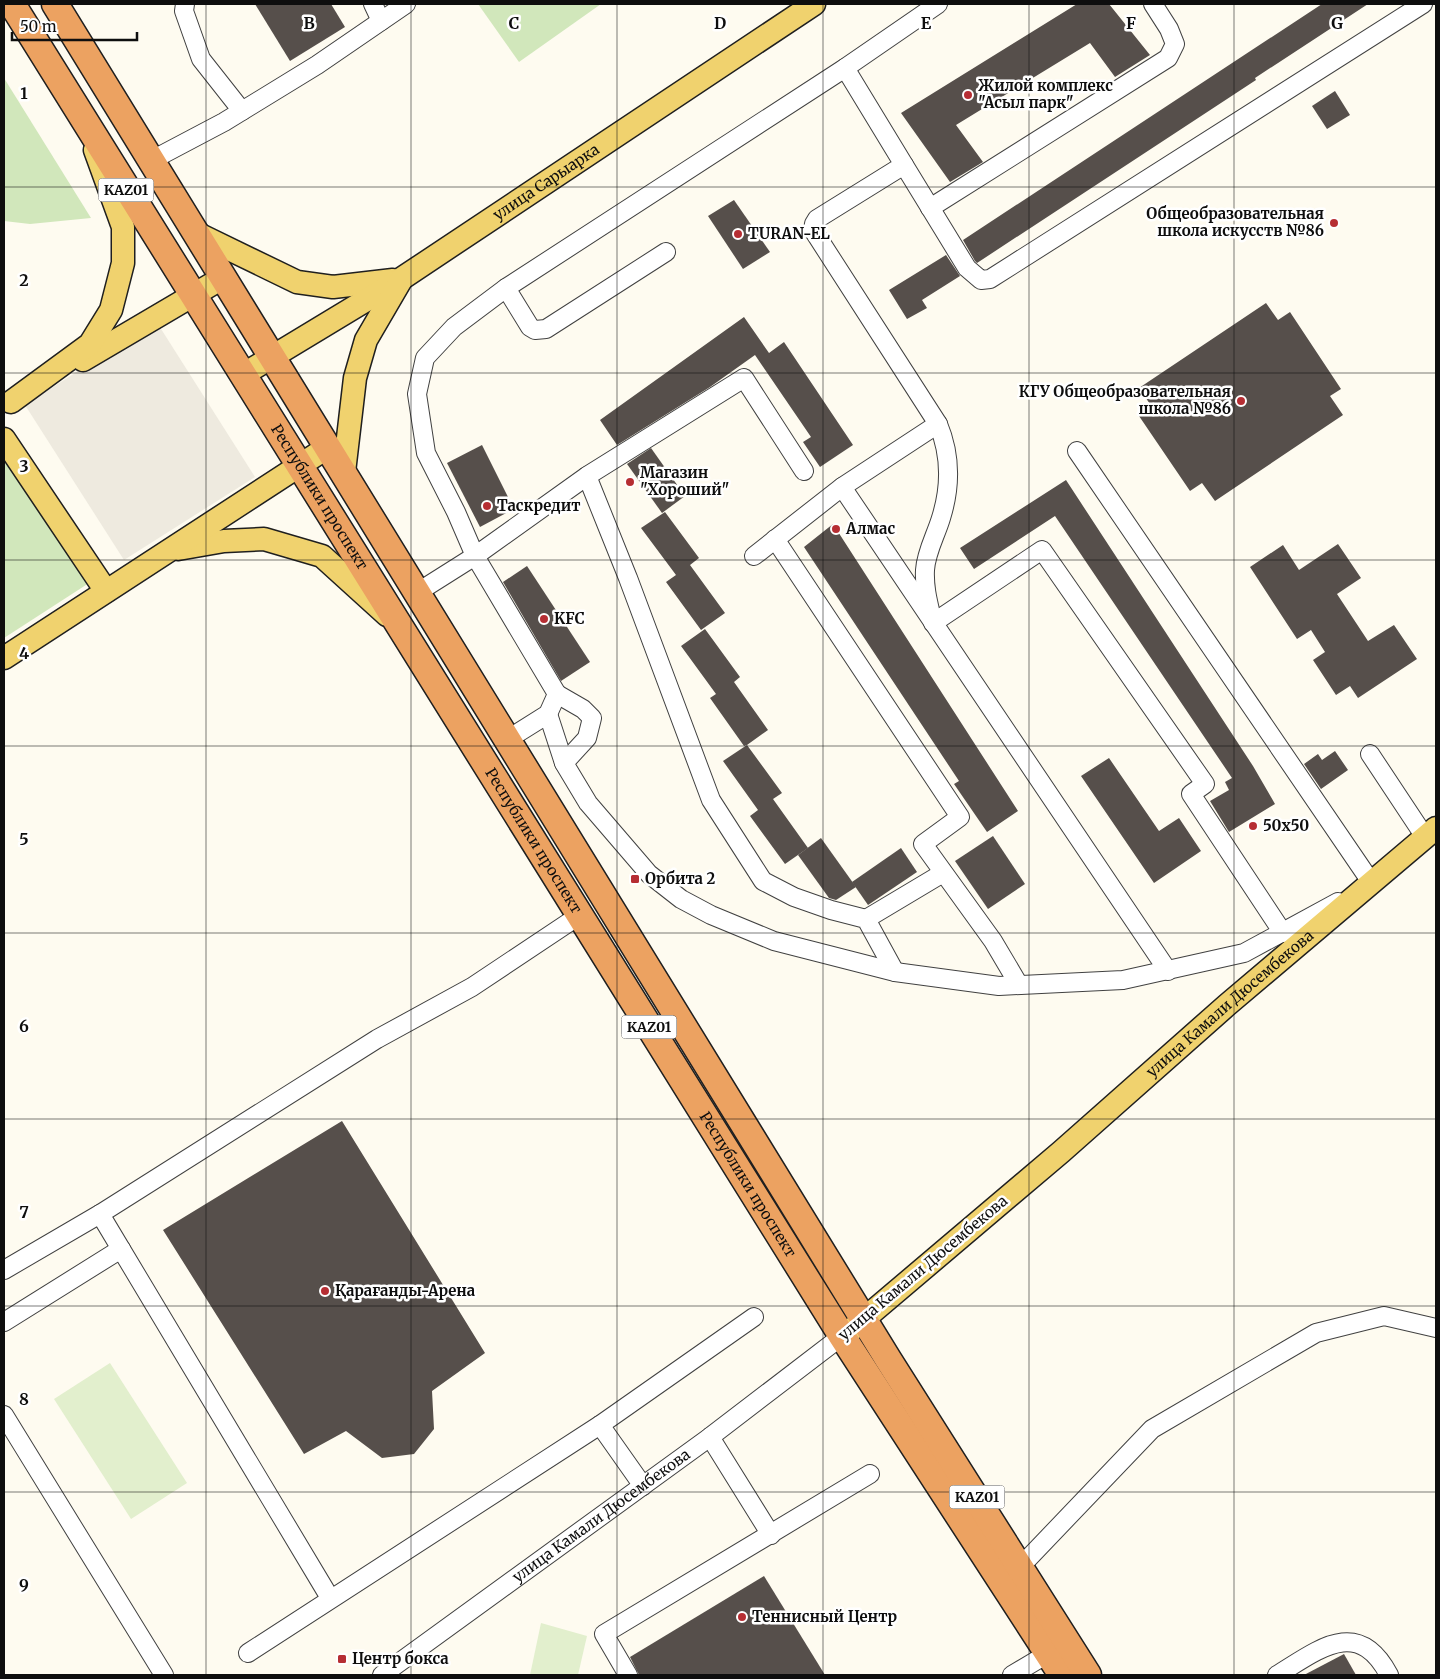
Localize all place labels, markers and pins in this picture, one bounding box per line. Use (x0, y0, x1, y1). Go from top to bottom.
place label: Жилой комплекс "Асыл парк" (978, 76, 1113, 112)
marker: Жилой комплекс "Асыл парк" (962, 89, 974, 101)
place label: Общеобразовательная школа искусств №86 (1146, 204, 1324, 240)
marker: Общеобразовательная школа искусств №86 (1328, 217, 1340, 229)
place label: TURAN-EL (748, 224, 830, 243)
marker: TURAN-EL (732, 228, 744, 240)
place label: КГУ Общеобразовательная школа №86 (1019, 382, 1231, 418)
marker: КГУ Общеобразовательная школа №86 (1235, 395, 1247, 407)
place label: Магазин "Хороший" (640, 463, 729, 499)
marker: Магазин "Хороший" (624, 476, 636, 488)
place label: Таскредит (497, 496, 581, 515)
marker: Таскредит (481, 500, 493, 512)
place label: Алмас (845, 519, 895, 538)
marker: Алмас (830, 523, 842, 535)
place label: KFC (554, 609, 585, 628)
marker: KFC (538, 613, 550, 625)
place label: 50х50 (1263, 816, 1309, 835)
marker: 50х50 (1247, 820, 1259, 832)
place label: Орбита 2 (645, 869, 715, 888)
marker: Орбита 2 (629, 873, 641, 885)
place label: Қарағанды-Арена (335, 1281, 476, 1300)
marker: Қарағанды-Арена (319, 1285, 331, 1297)
place label: Теннисный Центр (752, 1607, 897, 1626)
marker: Теннисный Центр (736, 1611, 748, 1623)
place label: Центр бокса (352, 1649, 449, 1668)
marker: Центр бокса (336, 1653, 348, 1665)

